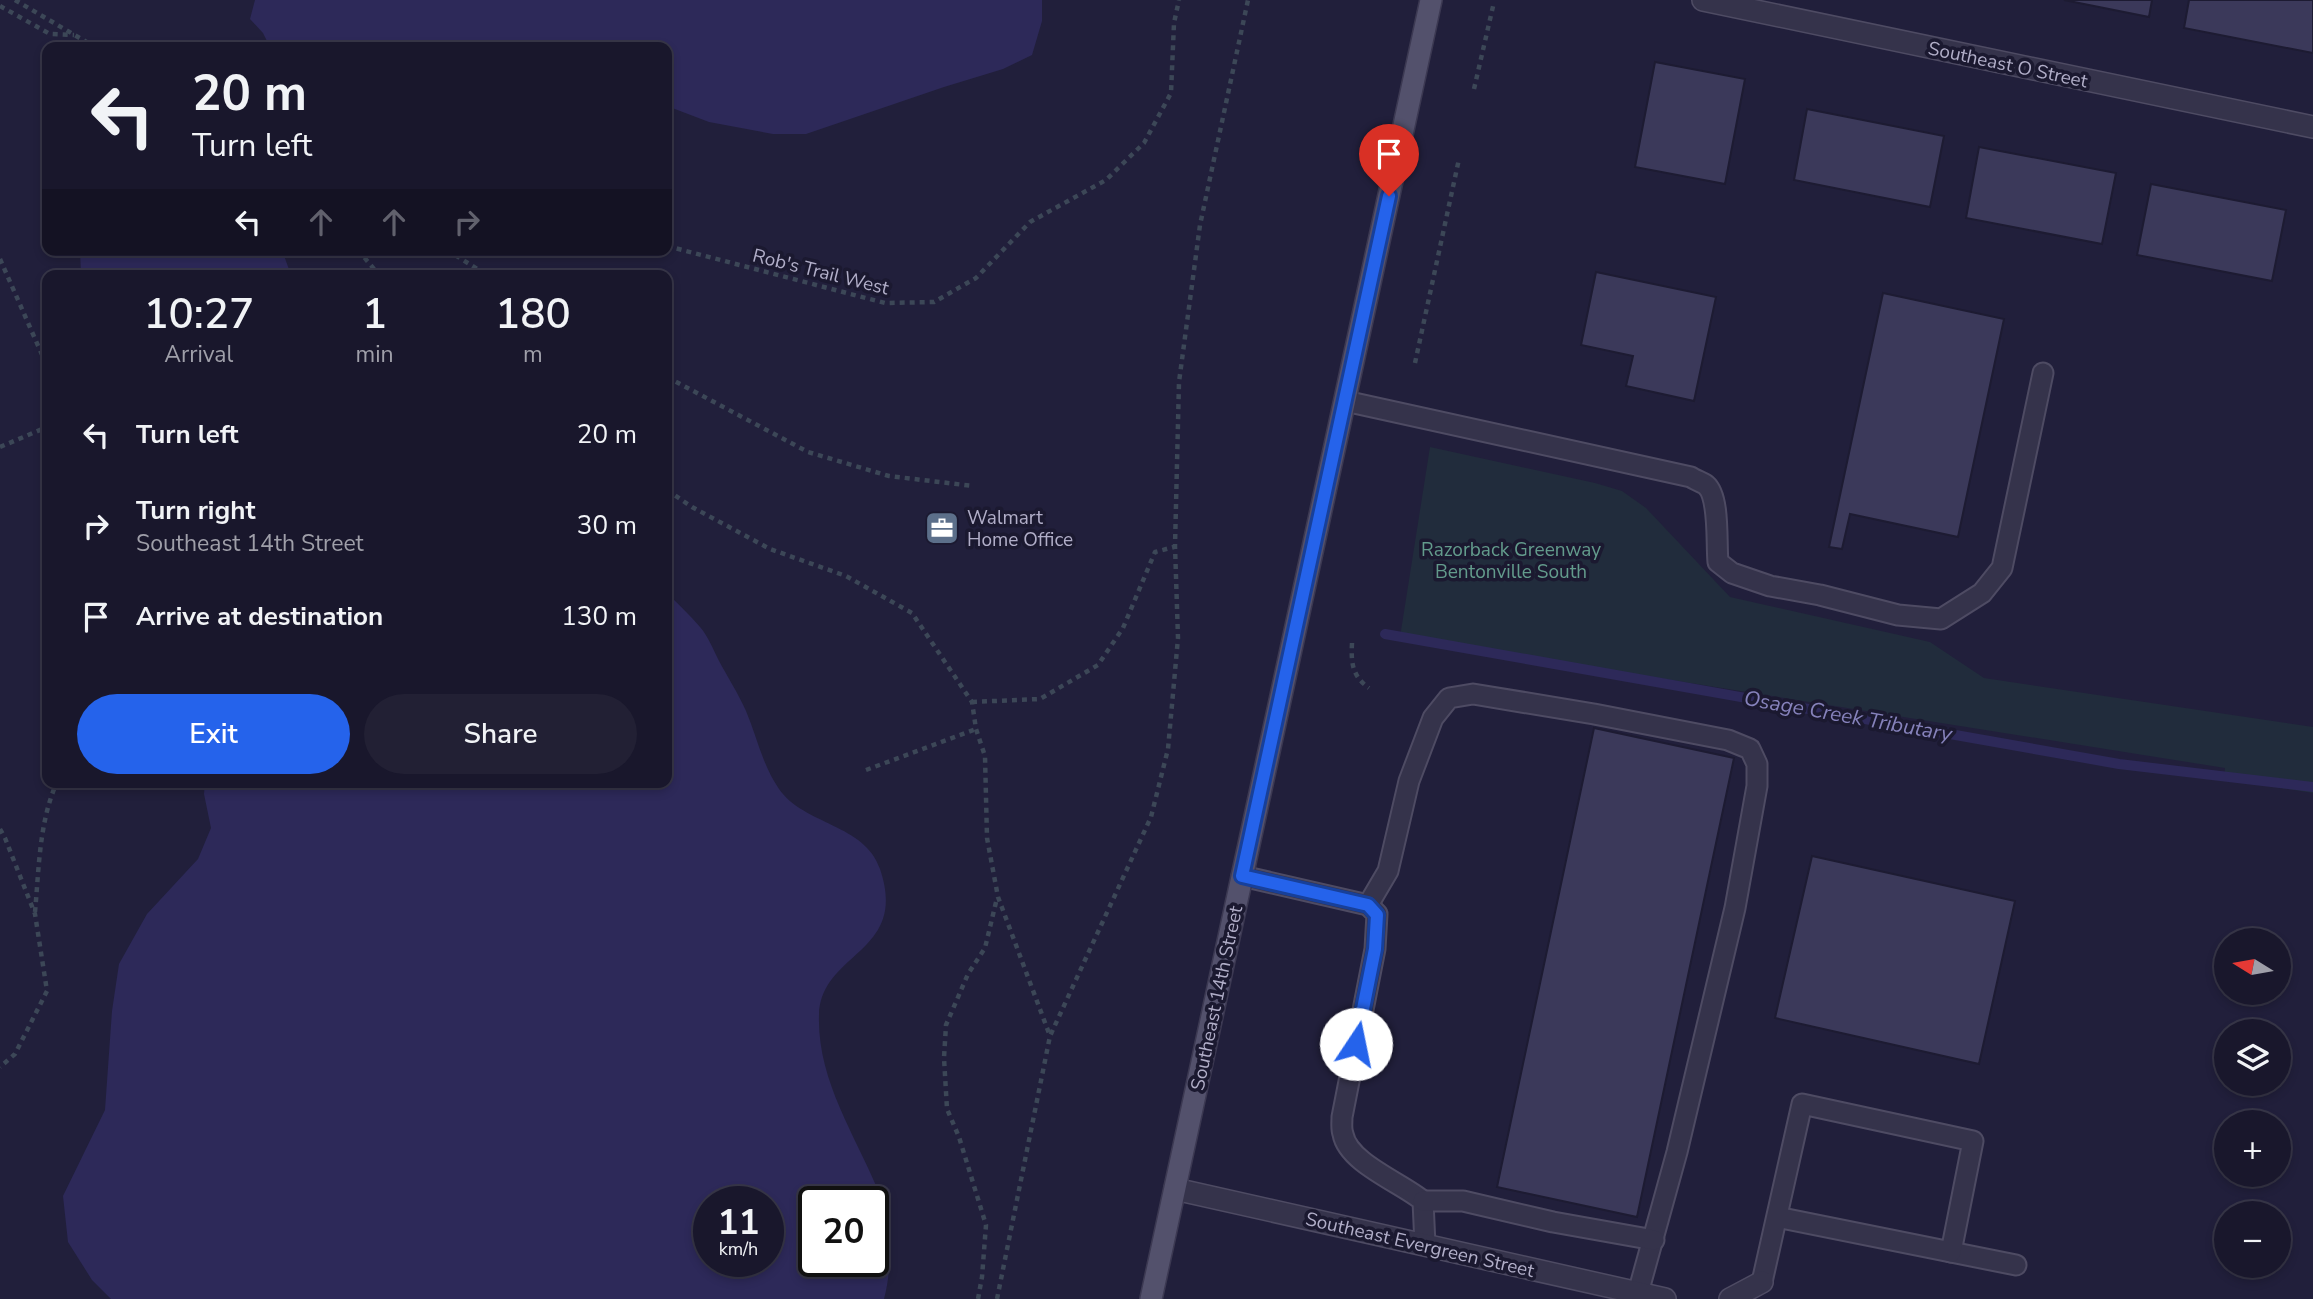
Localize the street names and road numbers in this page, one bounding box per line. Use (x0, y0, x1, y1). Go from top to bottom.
street label: Southeast O Street (1926, 35, 2090, 95)
street label: Rob's Trail West (750, 242, 892, 302)
street label: Southeast 14th Street (1185, 903, 1249, 1093)
street label: Southeast Evergreen Street (1303, 1206, 1537, 1284)

